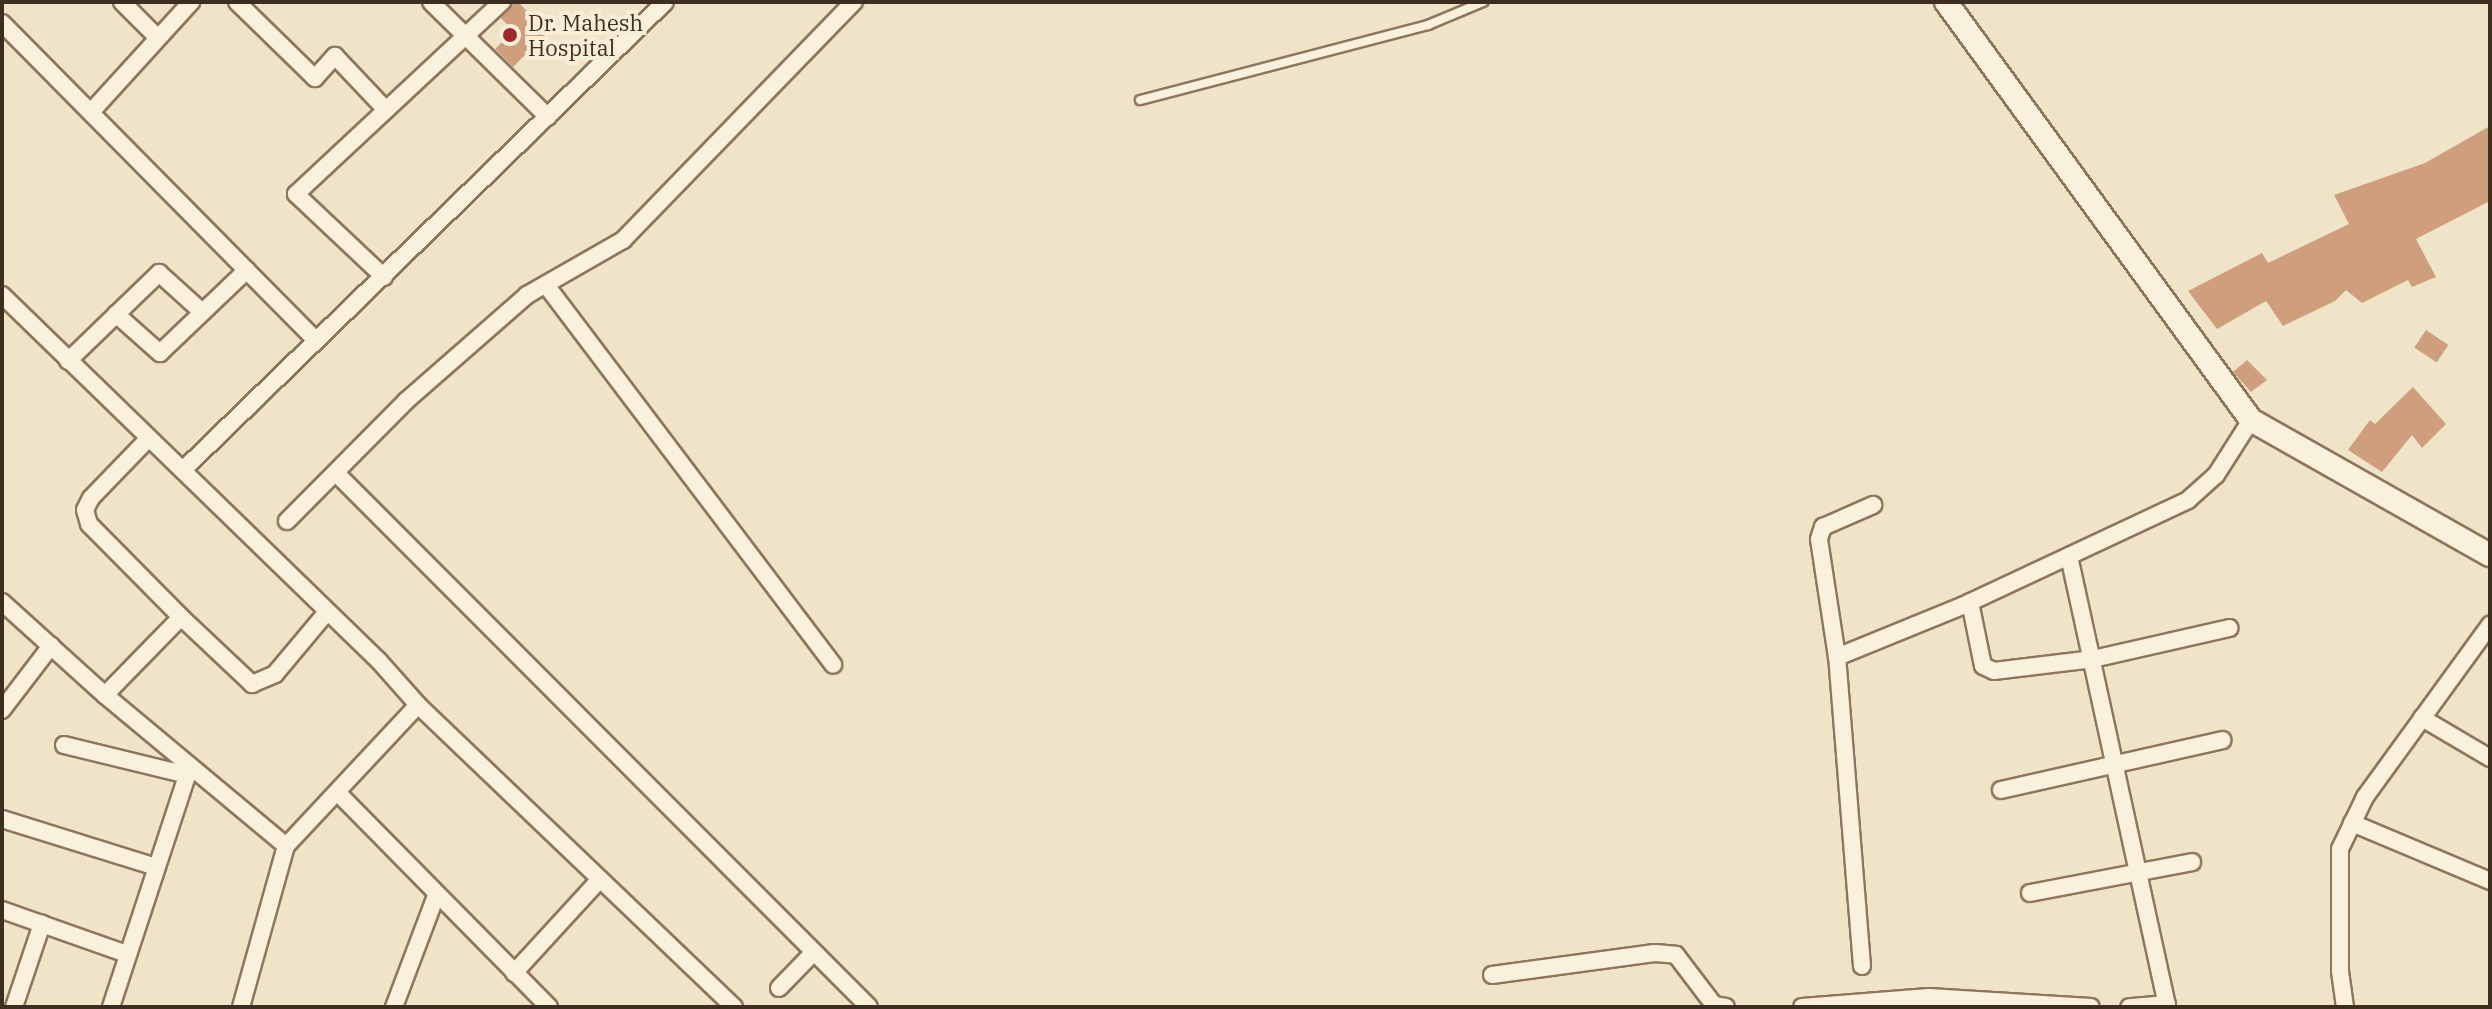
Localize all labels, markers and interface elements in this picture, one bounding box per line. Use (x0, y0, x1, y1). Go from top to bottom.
place label: Dr. Mahesh Hospital (528, 9, 643, 60)
marker: Dr. Mahesh Hospital (499, 24, 521, 46)

